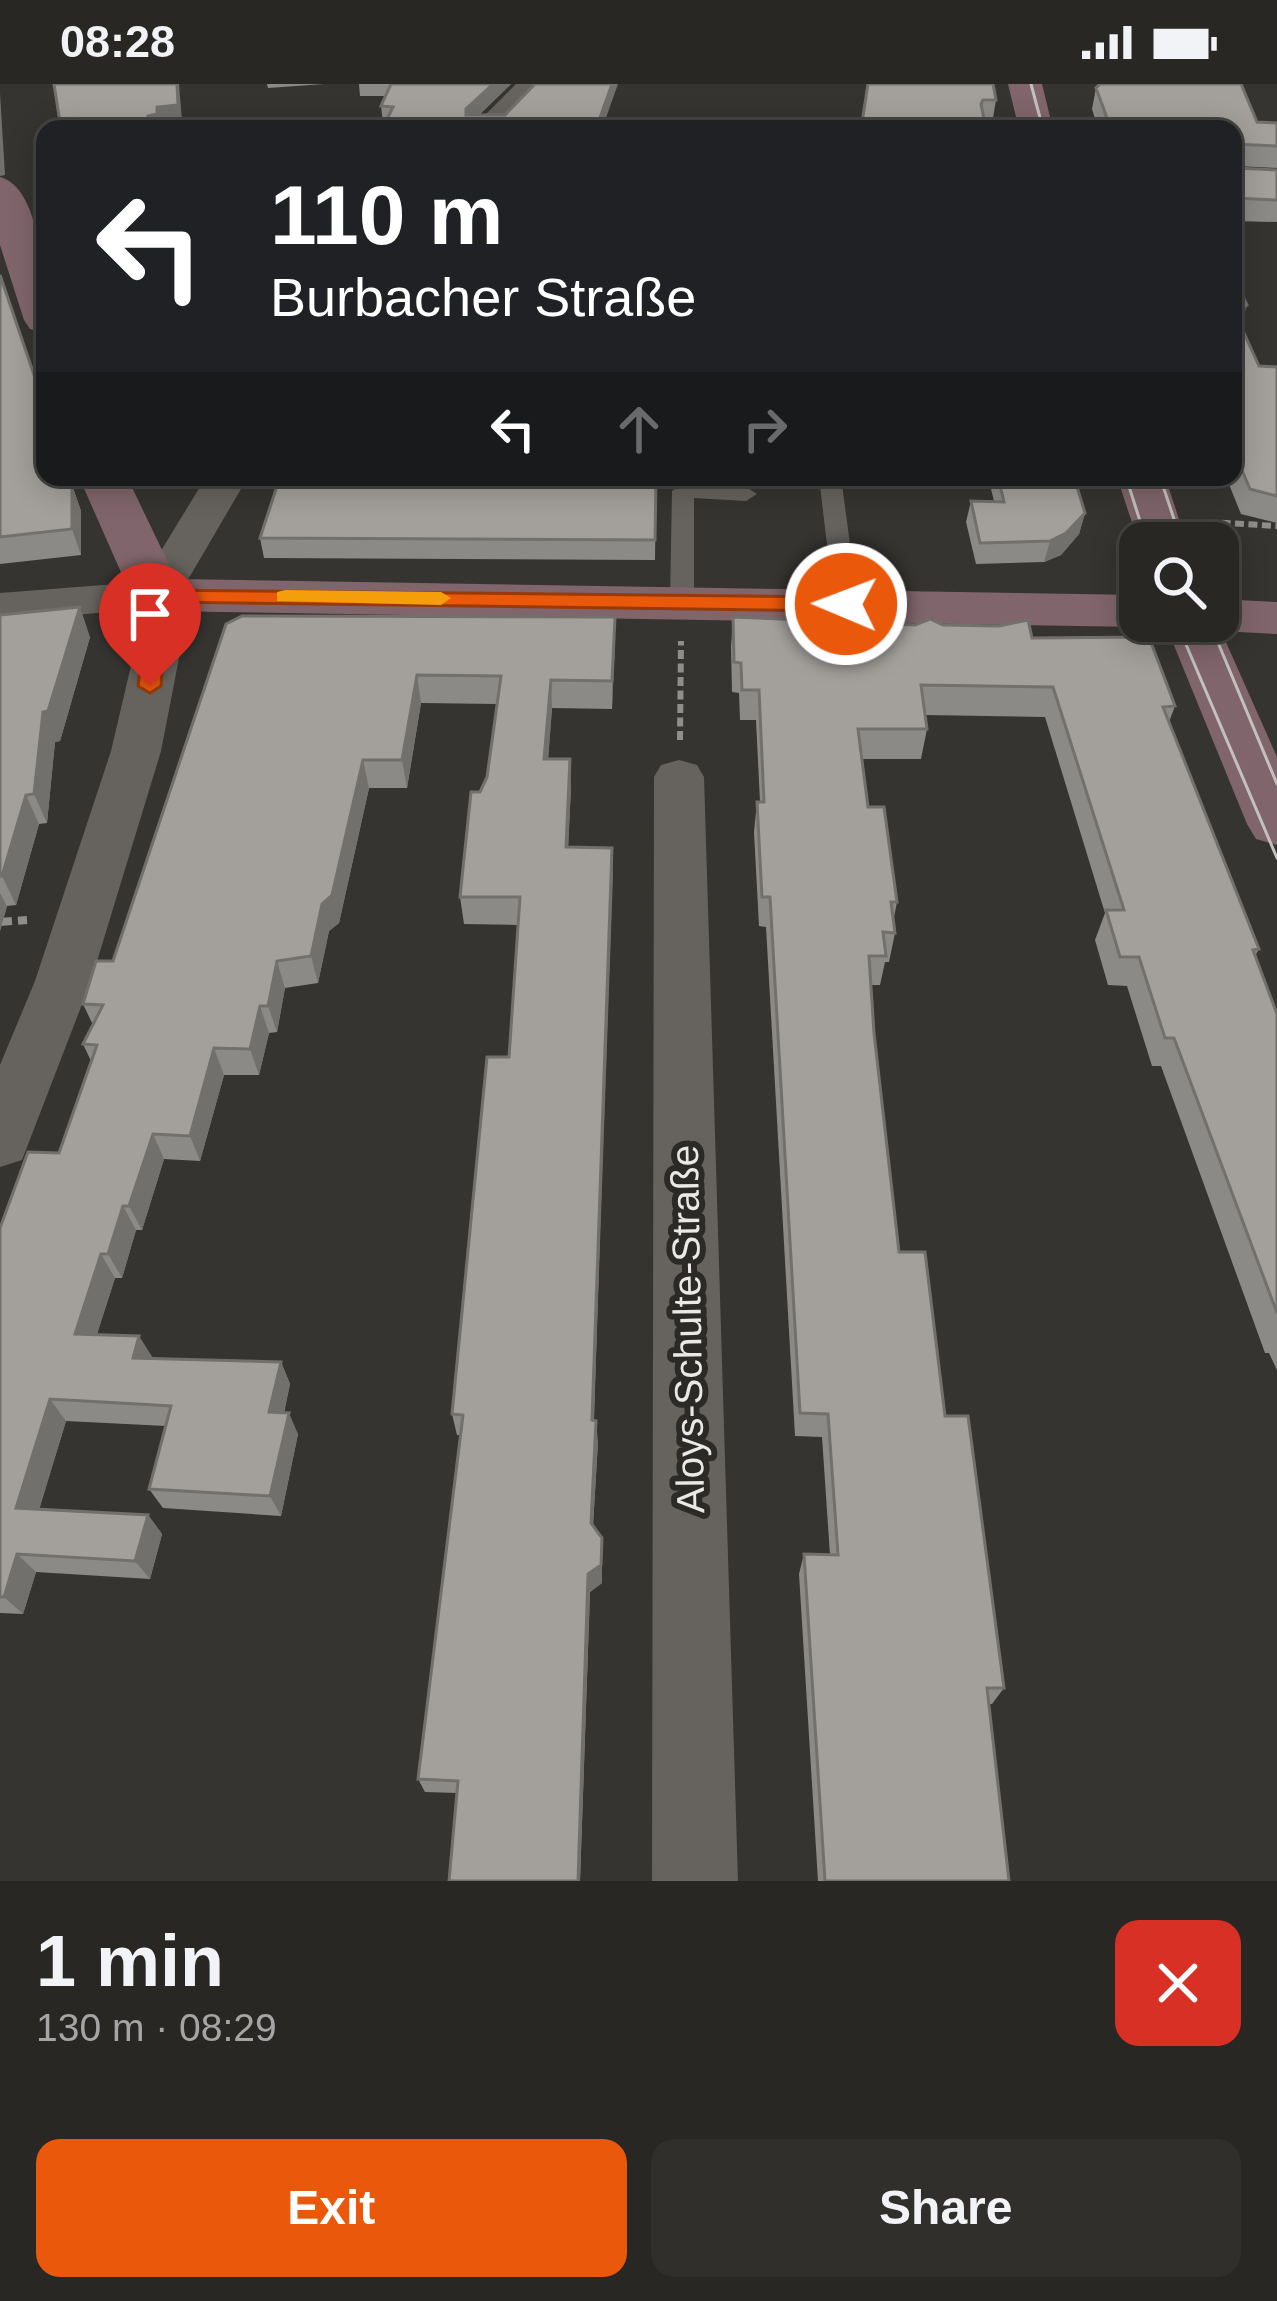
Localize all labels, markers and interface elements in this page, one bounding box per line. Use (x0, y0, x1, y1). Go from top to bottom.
text: 08:28 (60, 16, 175, 67)
icon: left (72, 168, 228, 324)
text: 110 m (270, 168, 504, 262)
text: Burbacher Straße (270, 267, 696, 327)
icon: left (480, 396, 546, 462)
icon: ahead (606, 396, 672, 462)
icon: right (732, 396, 798, 462)
map controls (1119, 522, 1239, 642)
button: search (1119, 522, 1239, 642)
position arrow (783, 541, 909, 667)
pin (99, 563, 201, 686)
icon: arrive (117, 581, 183, 647)
street label: Aloys-Schulte-Straße (663, 1144, 712, 1514)
button: close (1115, 1920, 1241, 2046)
text: 1 min (36, 1921, 224, 2001)
text: 130 m · 08:29 (36, 2006, 277, 2049)
button: Exit (36, 2139, 627, 2277)
button: Share (651, 2139, 1241, 2277)

